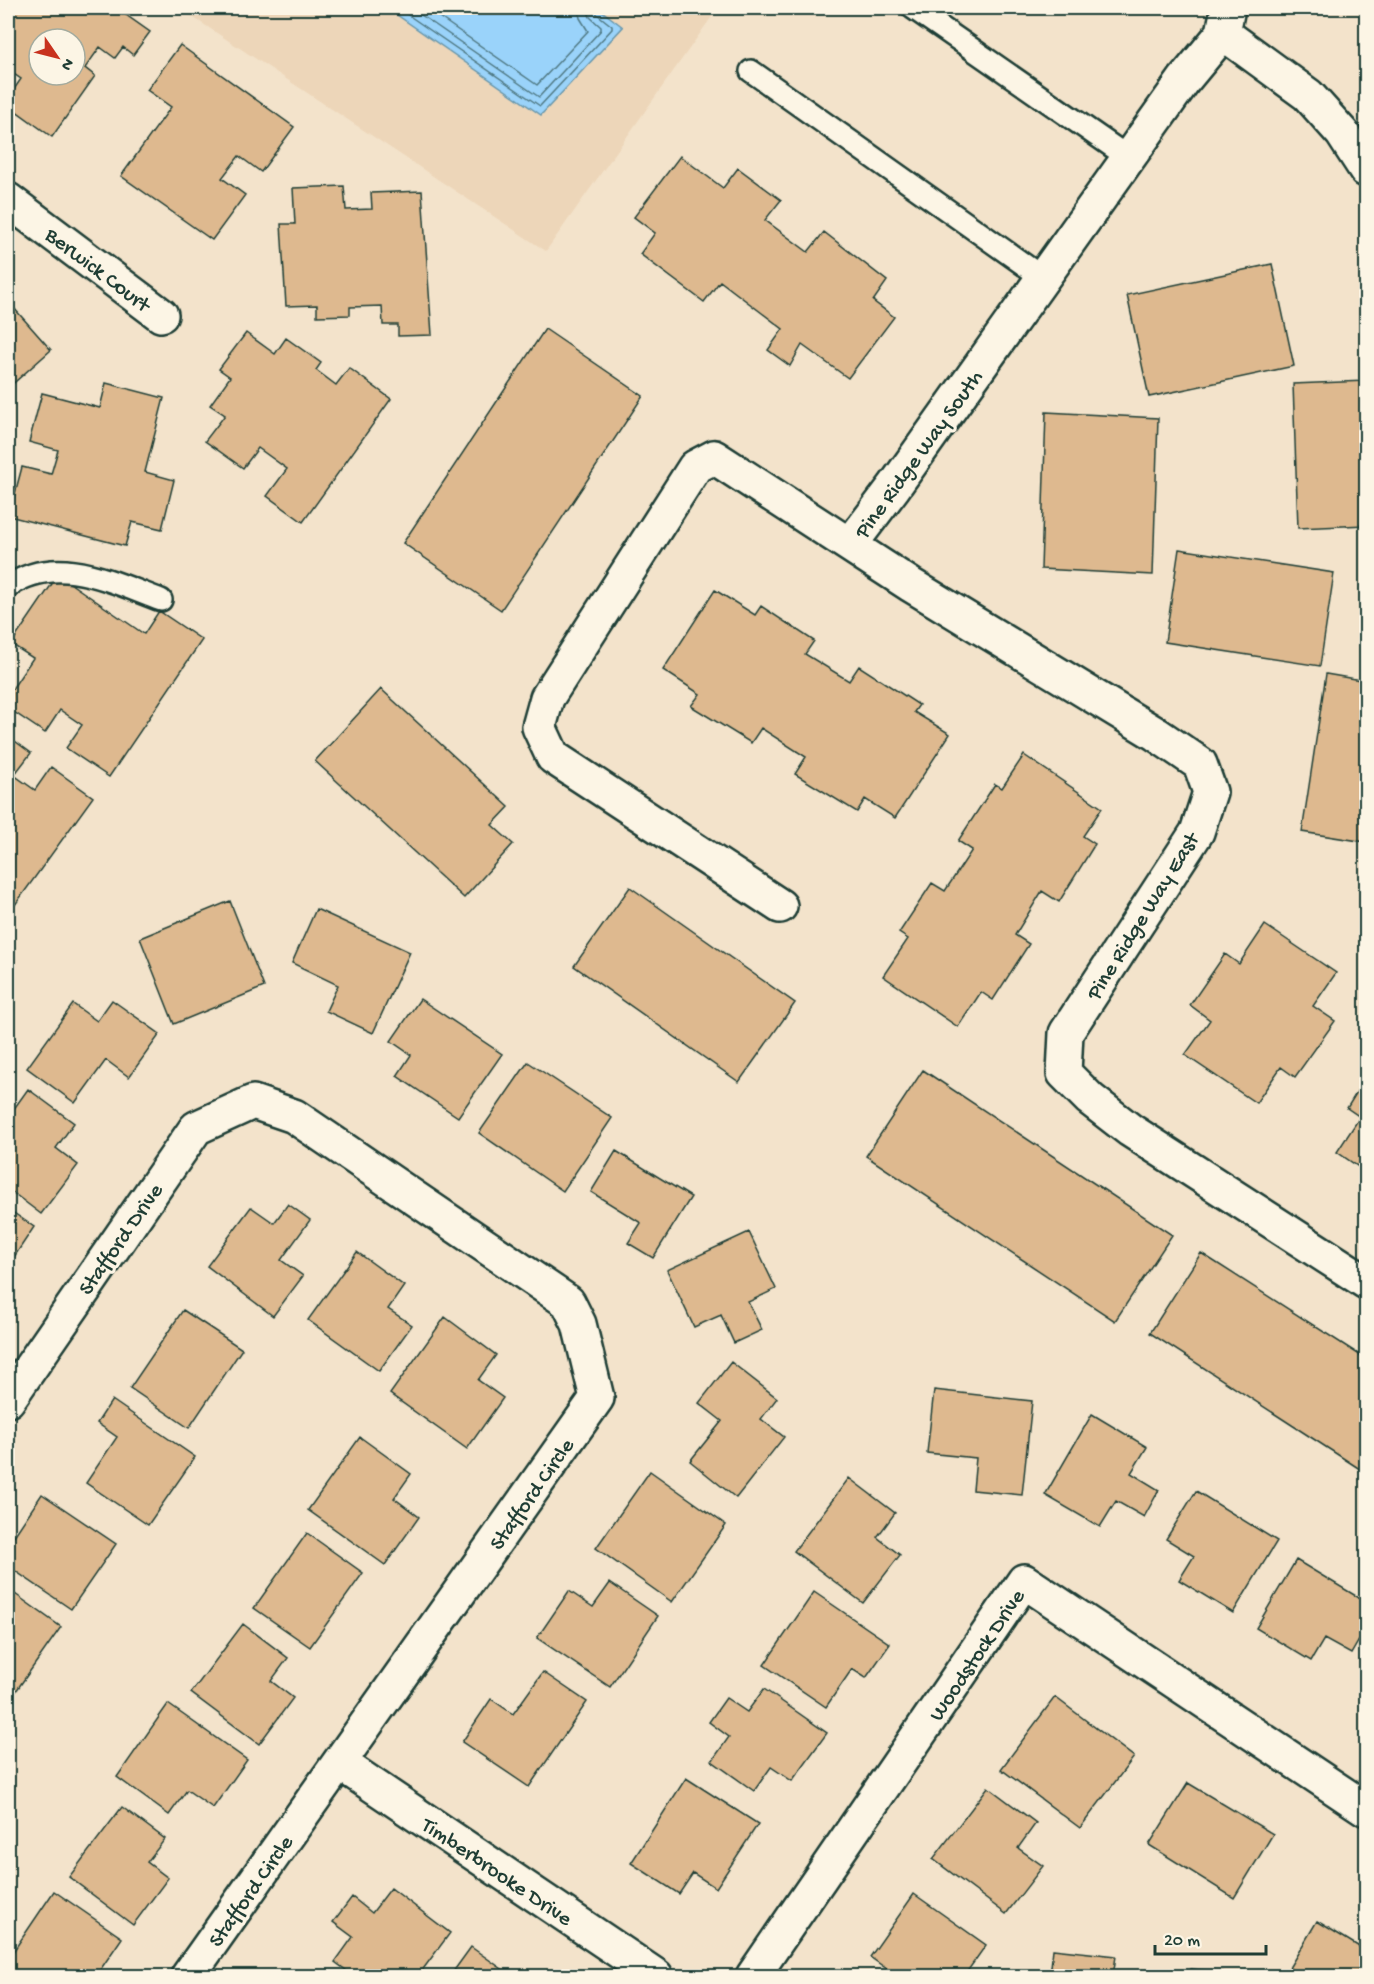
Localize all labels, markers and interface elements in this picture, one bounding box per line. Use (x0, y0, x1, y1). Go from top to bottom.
north arrow (27, 27, 87, 87)
text: N (55, 54, 77, 74)
street label: Berwick Court (38, 223, 156, 320)
street label: Pine Ridge Way South (850, 366, 990, 545)
street label: Pine Ridge Way East (1082, 827, 1207, 1006)
street label: Stafford Drive (74, 1179, 171, 1301)
street label: Stafford Circle (485, 1434, 582, 1556)
street label: Woodstock Drive (925, 1585, 1032, 1727)
street label: Timberbrooke Drive (414, 1812, 577, 1934)
street label: Stafford Circle (204, 1831, 301, 1953)
scale bar (1155, 1918, 1266, 1956)
text: 20 m (1164, 1931, 1200, 1952)

